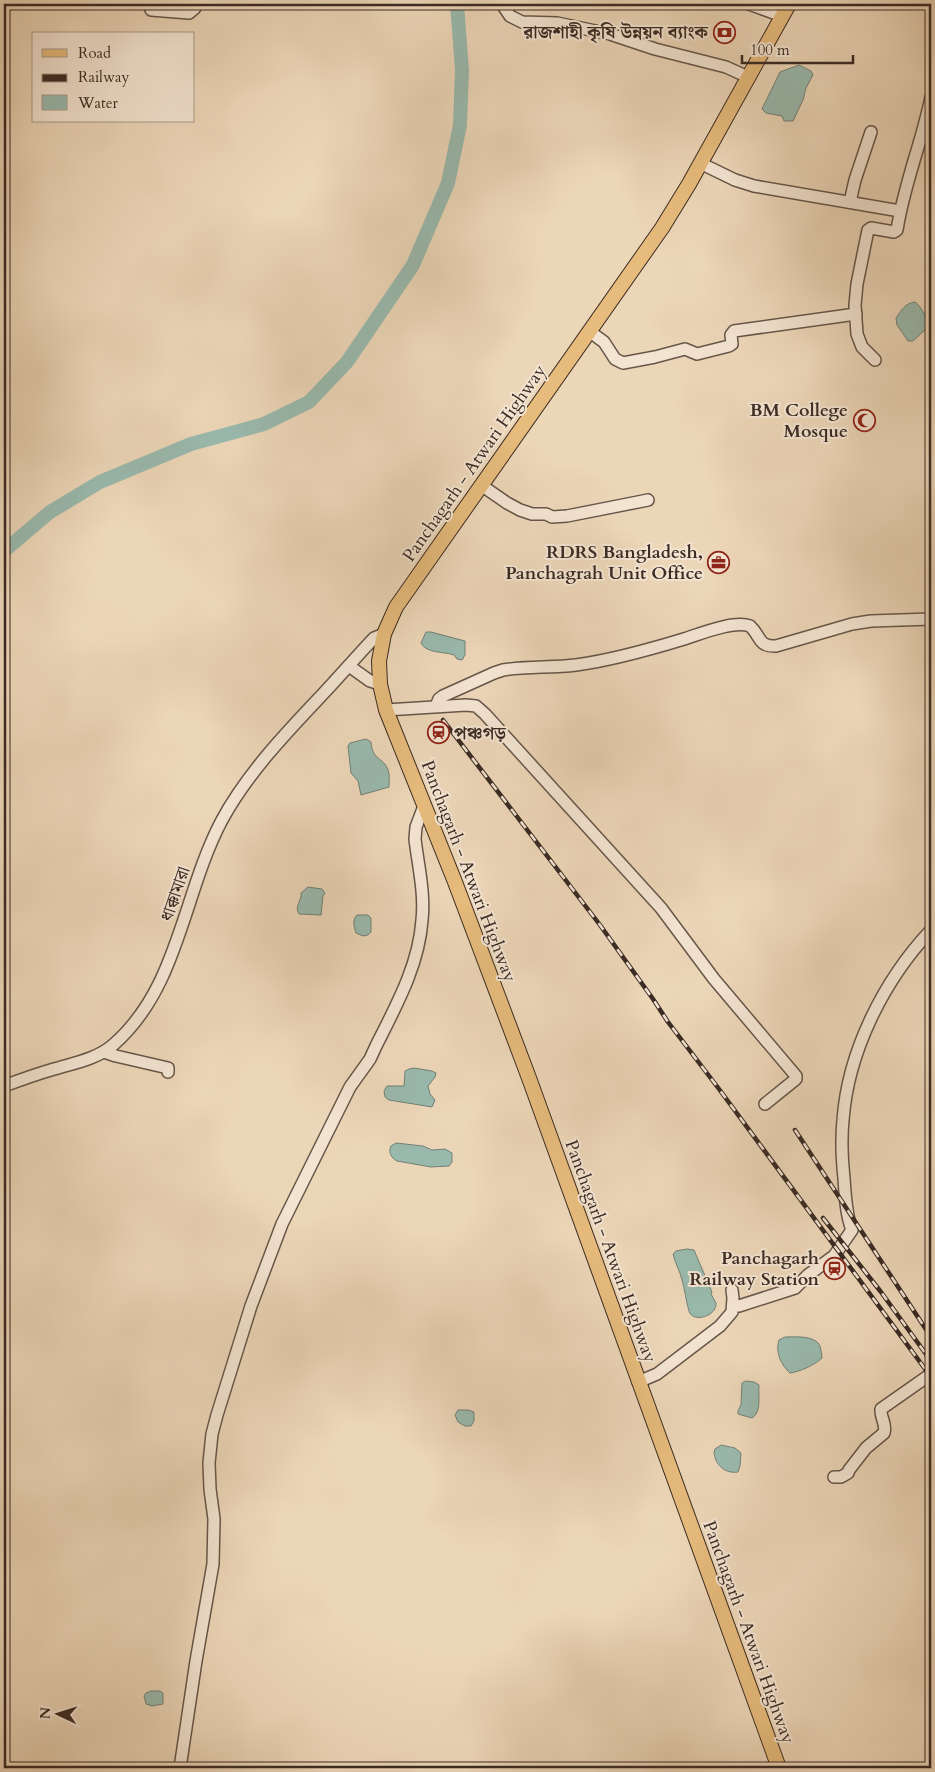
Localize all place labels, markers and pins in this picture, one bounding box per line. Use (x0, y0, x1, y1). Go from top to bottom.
place label: রাজশাহী কৃষি উন্নয়ন ব্যাংক (523, 20, 709, 45)
bank icon: রাজশাহী কৃষি উন্নয়ন ব্যাংক (712, 20, 736, 44)
place label: BM College Mosque (750, 398, 848, 444)
mosque icon: BM College Mosque (852, 408, 876, 432)
place label: RDRS Bangladesh, Panchagrah Unit Office (505, 540, 703, 586)
office icon: RDRS Bangladesh, Panchagrah Unit Office (707, 550, 731, 574)
station icon: পঞ্চগড় (426, 721, 450, 745)
place label: পঞ্চগড় (454, 721, 507, 746)
place label: Panchagarh Railway Station (689, 1246, 819, 1292)
station icon: Panchagarh Railway Station (823, 1256, 847, 1280)

